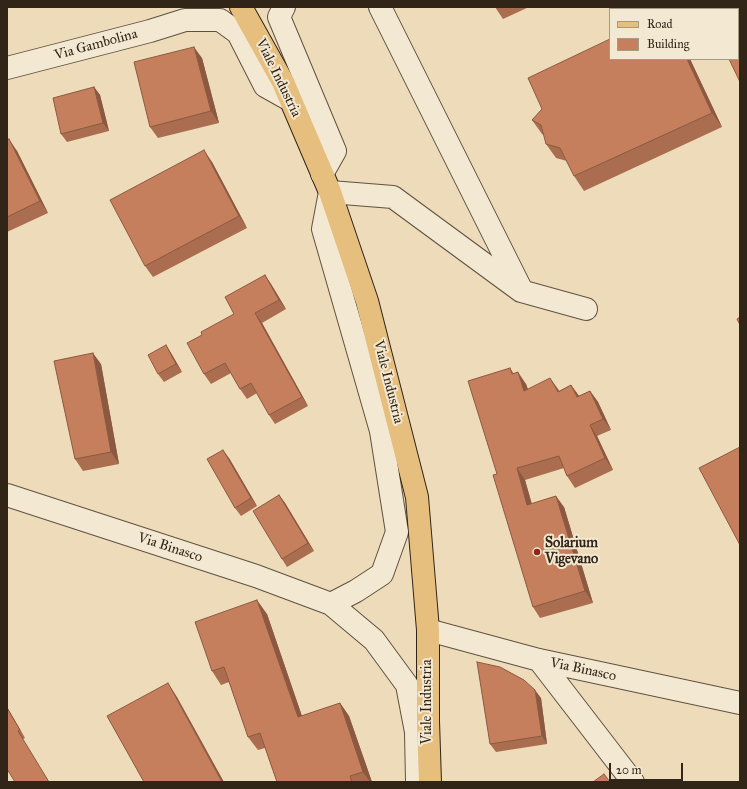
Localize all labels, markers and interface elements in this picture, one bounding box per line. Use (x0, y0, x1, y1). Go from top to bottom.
legend (609, 8, 739, 60)
text: Road (647, 17, 673, 31)
street label: Via Gambolina (53, 26, 139, 64)
street label: Viale Industria (252, 36, 304, 120)
text: Building (647, 37, 689, 51)
street label: Viale Industria (370, 339, 406, 425)
street label: Via Binasco (135, 530, 205, 566)
place label: Solarium Vigevano (545, 536, 598, 568)
marker: Solarium Vigevano (532, 547, 542, 557)
street label: Via Binasco (548, 655, 618, 685)
street label: Viale Industria (420, 659, 436, 745)
scale bar (611, 755, 685, 781)
text: 20 m (616, 763, 642, 777)

